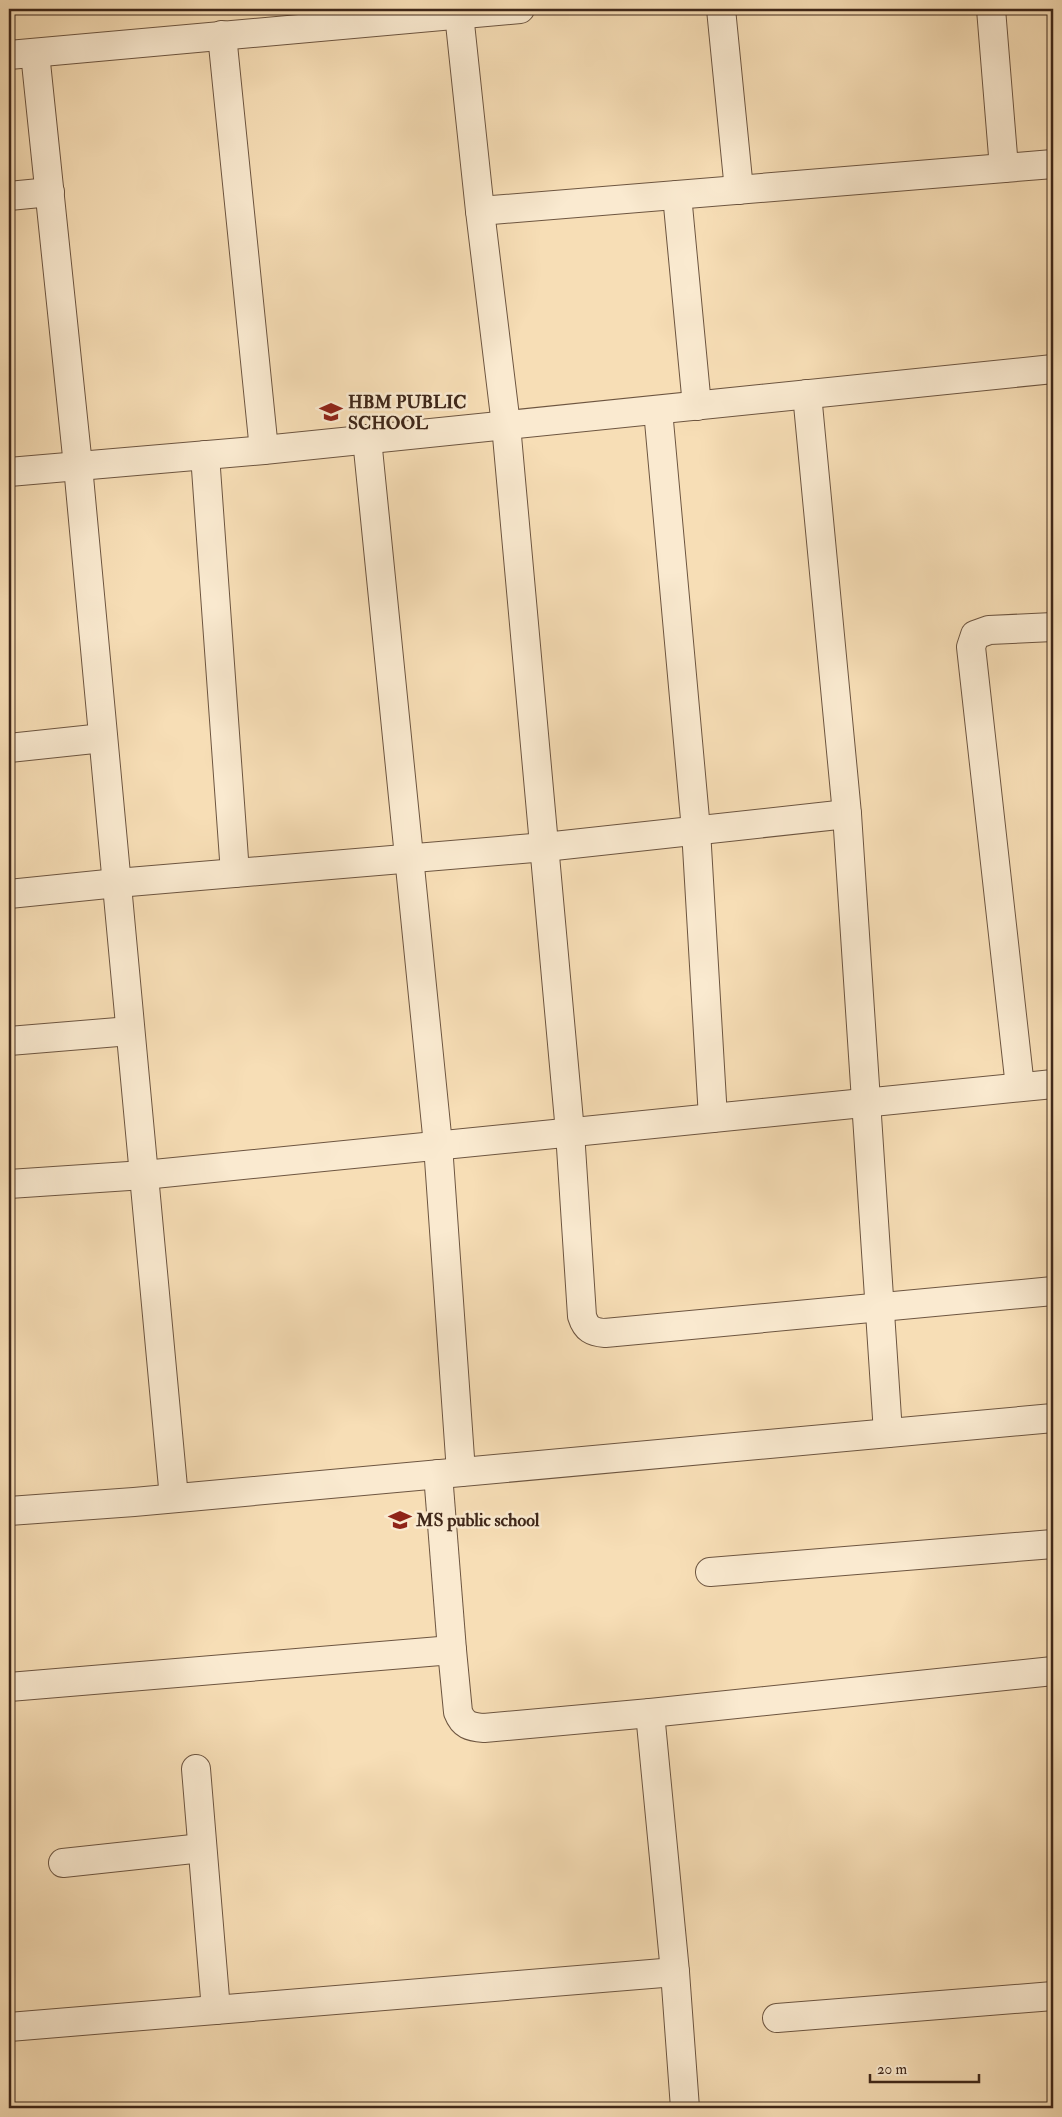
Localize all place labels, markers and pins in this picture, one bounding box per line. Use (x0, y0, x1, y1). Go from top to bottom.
place label: HBM PUBLIC SCHOOL (348, 391, 466, 435)
school or university icon: HBM PUBLIC SCHOOL (318, 399, 344, 425)
school or university icon: MS public school (387, 1507, 413, 1533)
place label: MS public school (415, 1509, 540, 1532)

